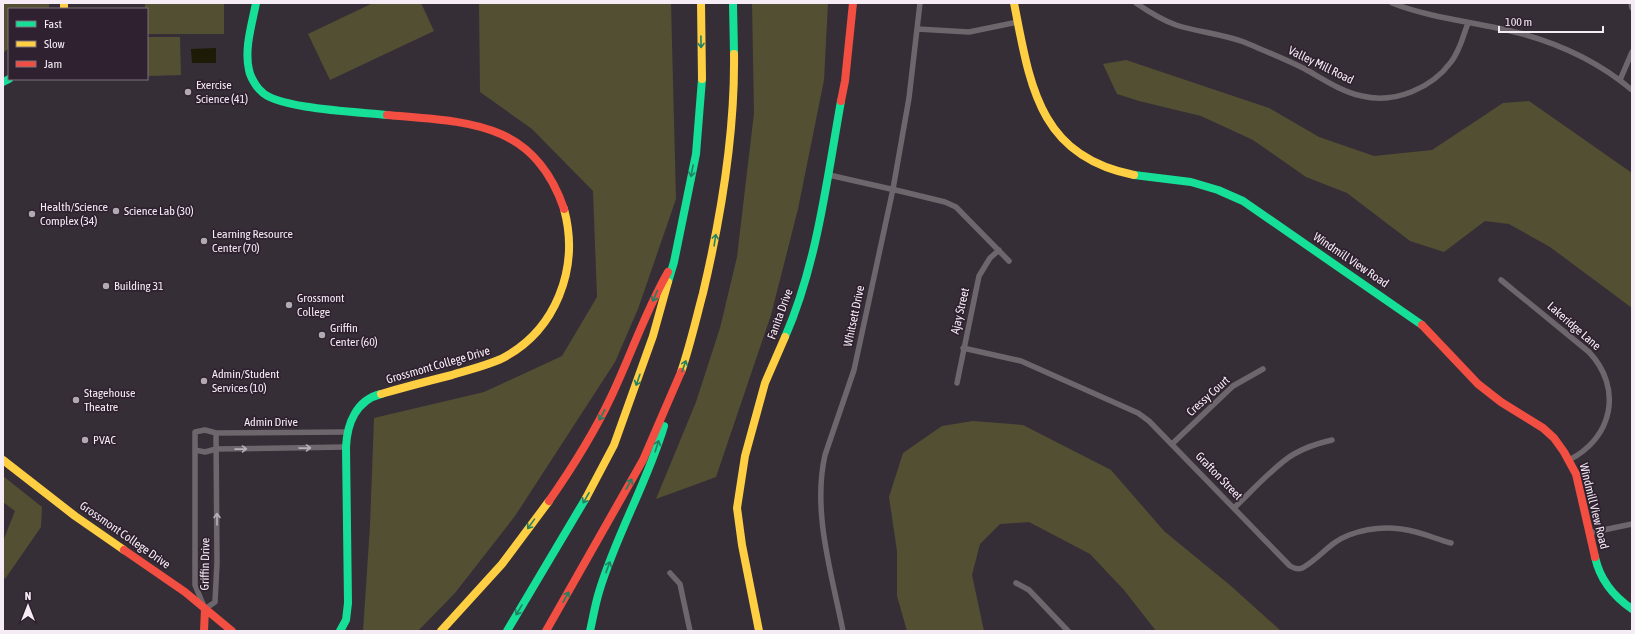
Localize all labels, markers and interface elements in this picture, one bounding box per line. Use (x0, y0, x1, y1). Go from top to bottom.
legend (8, 8, 148, 80)
scale bar (1499, 8, 1603, 34)
text: 100 m (1505, 15, 1532, 29)
text: Fast (44, 17, 62, 31)
one-way arrow (697, 35, 705, 48)
text: Slow (44, 37, 65, 51)
street label: Valley Mill Road (1286, 43, 1356, 87)
text: Jam (44, 57, 62, 71)
place label: Exercise Science (41) (196, 78, 248, 106)
marker: Exercise Science (41) (183, 87, 193, 97)
one-way arrow (688, 165, 696, 178)
place label: Health/Science Complex (34) (40, 200, 108, 228)
place label: Science Lab (30) (124, 204, 194, 218)
marker: Science Lab (30) (111, 206, 121, 216)
marker: Health/Science Complex (34) (27, 209, 37, 219)
place label: Learning Resource Center (70) (212, 227, 293, 255)
street label: Windmill View Road (1311, 230, 1391, 290)
one-way arrow (711, 234, 719, 247)
marker: Learning Resource Center (70) (199, 236, 209, 246)
place label: Building 31 (114, 279, 164, 293)
marker: Building 31 (101, 281, 111, 291)
street label: Whitsett Drive (841, 284, 867, 348)
street label: Ajay Street (948, 286, 972, 336)
street label: Fanita Drive (764, 287, 796, 341)
one-way arrow (650, 289, 658, 301)
place label: Grossmont College (297, 291, 345, 319)
street label: Lakeridge Lane (1544, 299, 1604, 353)
marker: Grossmont College (284, 300, 294, 310)
place label: Griffin Center (60) (330, 321, 378, 349)
marker: Griffin Center (60) (317, 330, 327, 340)
street label: Grossmont College Drive (385, 343, 491, 387)
one-way arrow (680, 360, 688, 372)
place label: Admin/Student Services (10) (212, 367, 280, 395)
one-way arrow (633, 373, 641, 385)
street label: Cressy Court (1184, 373, 1233, 419)
marker: Admin/Student Services (10) (199, 376, 209, 386)
place label: Stagehouse Theatre (84, 386, 135, 414)
marker: Stagehouse Theatre (71, 395, 81, 405)
one-way arrow (598, 408, 605, 420)
street label: Admin Drive (244, 415, 298, 429)
place label: PVAC (93, 433, 116, 447)
marker: PVAC (80, 435, 90, 445)
one-way arrow (654, 441, 662, 453)
one-way arrow (298, 444, 311, 451)
one-way arrow (234, 445, 247, 453)
street label: Grafton Street (1193, 449, 1246, 503)
street label: Windmill View Road (1577, 462, 1611, 550)
one-way arrow (626, 478, 634, 490)
one-way arrow (581, 492, 589, 504)
street label: Grossmont College Drive (77, 499, 173, 571)
one-way arrow (213, 513, 221, 526)
one-way arrow (527, 518, 536, 529)
street label: Griffin Drive (198, 538, 212, 590)
one-way arrow (605, 561, 613, 573)
north arrow (8, 586, 48, 626)
text: N (25, 590, 31, 602)
one-way arrow (563, 592, 571, 604)
one-way arrow (515, 604, 523, 616)

